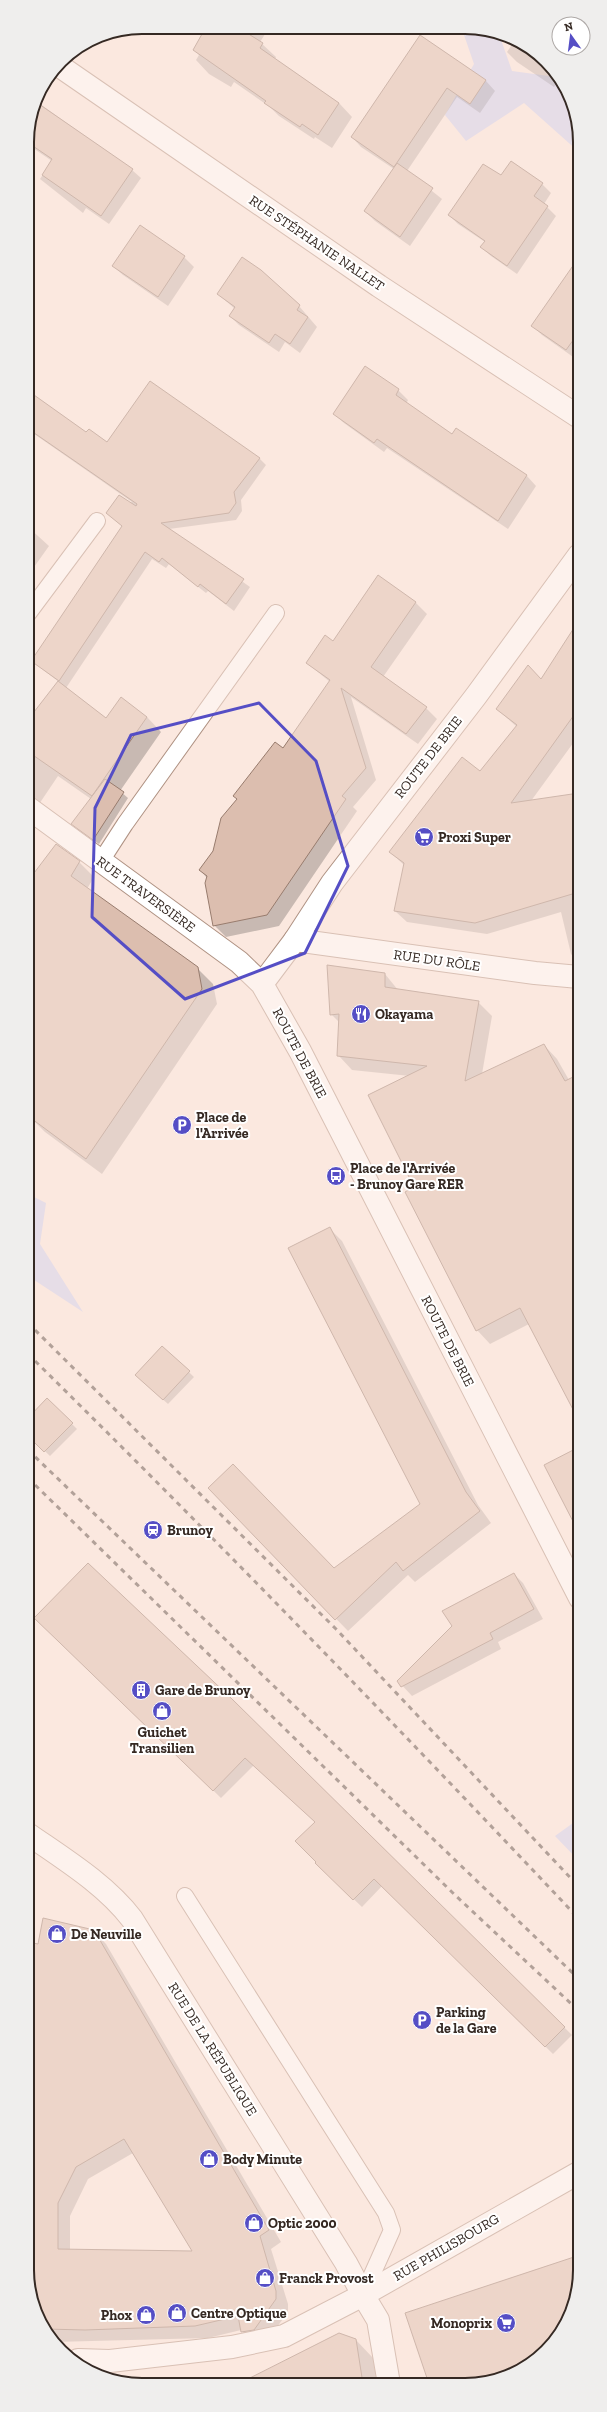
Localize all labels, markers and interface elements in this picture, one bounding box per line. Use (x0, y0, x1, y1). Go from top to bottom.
north arrow (551, 16, 591, 56)
text: N (563, 19, 575, 34)
street label: RUE STÉPHANIE NALLET (246, 192, 388, 295)
street label: ROUTE DE BRIE (391, 713, 466, 802)
supermarket icon: Proxi Super (413, 826, 435, 848)
place label: Proxi Super (438, 829, 511, 846)
street label: RUE TRAVERSIÈRE (93, 853, 198, 936)
street label: RUE DU RÔLE (393, 946, 481, 975)
restaurant icon: Okayama (350, 1003, 372, 1025)
street label: ROUTE DE BRIE (269, 1005, 330, 1101)
place label: Okayama (375, 1006, 433, 1023)
place label: Place de l'Arrivée (196, 1109, 249, 1142)
parking icon: Place de l'Arrivée (171, 1114, 193, 1136)
place label: Place de l'Arrivée - Brunoy Gare RER (350, 1160, 464, 1193)
bus stop icon: Place de l'Arrivée - Brunoy Gare RER (325, 1165, 347, 1187)
street label: ROUTE DE BRIE (417, 1293, 478, 1390)
station icon: Brunoy (142, 1519, 164, 1541)
place label: Brunoy (167, 1522, 214, 1539)
building icon: Gare de Brunoy (130, 1679, 152, 1701)
place label: Gare de Brunoy (155, 1682, 251, 1699)
shop icon: Guichet Transilien (151, 1700, 173, 1722)
place label: Guichet Transilien (130, 1724, 195, 1757)
shop icon: De Neuville (46, 1923, 68, 1945)
place label: De Neuville (71, 1926, 142, 1943)
street label: RUE DE LA RÉPUBLIQUE (164, 1979, 261, 2119)
place label: Parking de la Gare (436, 2004, 497, 2037)
parking icon: Parking de la Gare (411, 2009, 433, 2031)
shop icon: Body Minute (198, 2148, 220, 2170)
place label: Body Minute (223, 2151, 302, 2168)
street label: RUE PHILISBOURG (390, 2210, 502, 2285)
shop icon: Optic 2000 (243, 2212, 265, 2234)
place label: Optic 2000 (268, 2215, 337, 2232)
shop icon: Franck Provost (254, 2267, 276, 2289)
place label: Franck Provost (279, 2270, 374, 2287)
shop icon: Centre Optique (166, 2302, 188, 2324)
shop icon: Phox (135, 2304, 157, 2326)
place label: Centre Optique (191, 2305, 287, 2322)
place label: Phox (101, 2307, 132, 2324)
supermarket icon: Monoprix (495, 2312, 517, 2334)
place label: Monoprix (431, 2315, 492, 2332)

